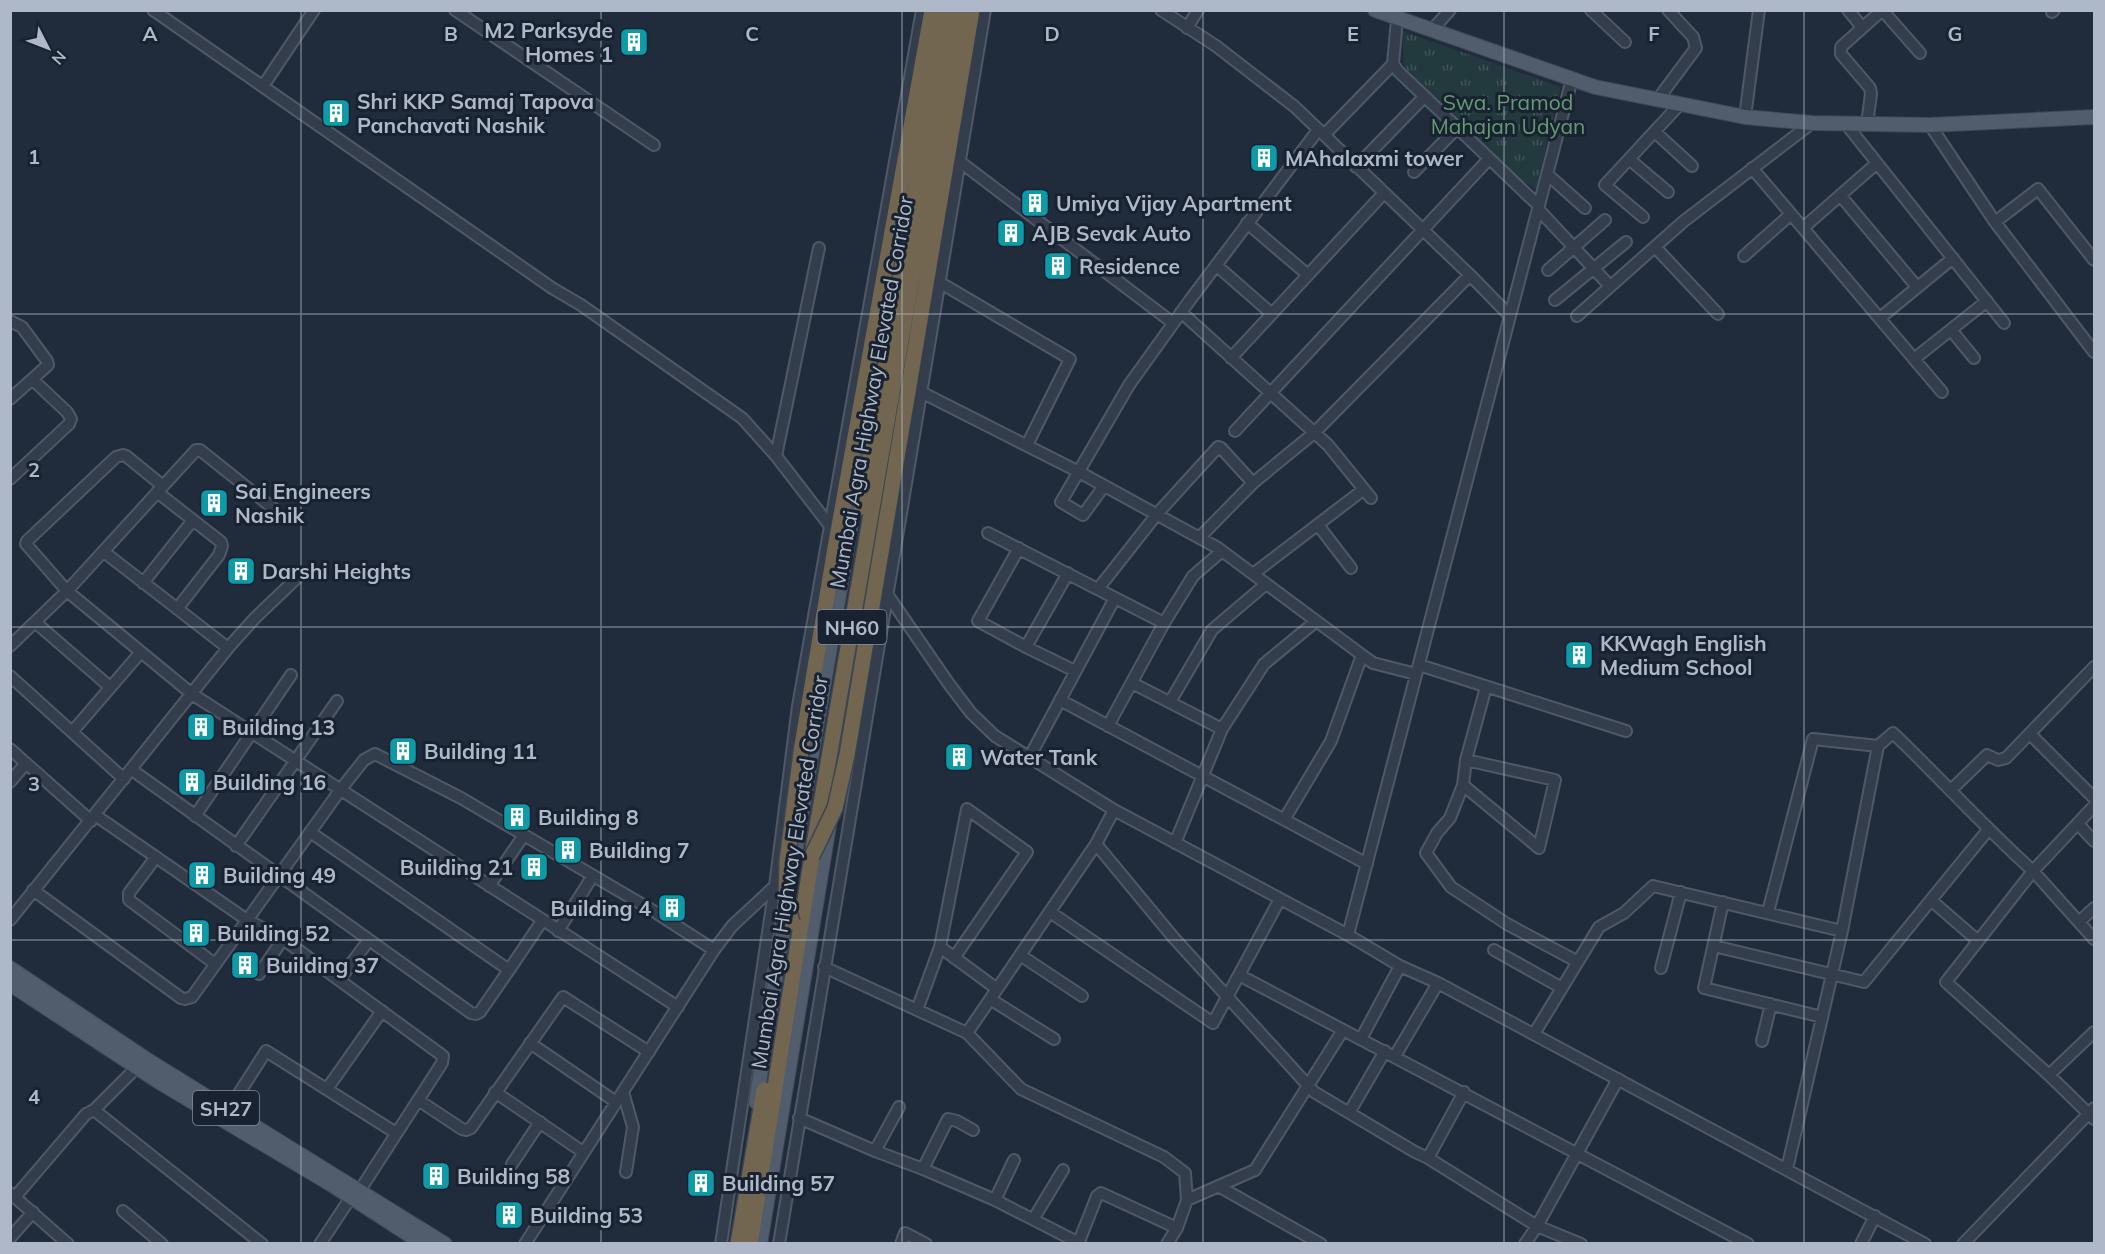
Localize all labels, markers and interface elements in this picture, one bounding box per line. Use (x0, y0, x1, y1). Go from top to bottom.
place label: M2 Parksyde Homes 1 (484, 17, 613, 67)
north arrow (18, 18, 78, 78)
text: A (143, 21, 158, 46)
text: B (444, 21, 458, 46)
text: C (745, 21, 759, 46)
text: D (1044, 21, 1060, 46)
text: E (1347, 21, 1359, 46)
text: F (1648, 21, 1660, 46)
text: G (1948, 21, 1962, 46)
building icon: M2 Parksyde Homes 1 (618, 26, 650, 58)
text: N (48, 47, 71, 69)
place label: Shri KKP Samaj Tapova Panchavati Nashik (357, 88, 594, 138)
park label: Swa. Pramod Mahajan Udyan (1431, 89, 1585, 139)
building icon: Shri KKP Samaj Tapova Panchavati Nashik (320, 97, 352, 129)
building icon: MAhalaxmi tower (1248, 142, 1280, 174)
text: 1 (28, 144, 40, 169)
place label: MAhalaxmi tower (1285, 145, 1464, 171)
building icon: Umiya Vijay Apartment (1019, 187, 1051, 219)
place label: Umiya Vijay Apartment (1056, 190, 1292, 216)
street label: Mumbai Agra Highway Elevated Corridor (824, 193, 918, 590)
building icon: AJB Sevak Auto (995, 217, 1027, 249)
place label: AJB Sevak Auto (1032, 220, 1191, 246)
building icon: Residence (1042, 250, 1074, 282)
place label: Residence (1079, 253, 1180, 279)
text: 2 (28, 457, 40, 482)
place label: Sai Engineers Nashik (235, 478, 371, 528)
building icon: Sai Engineers Nashik (198, 487, 230, 519)
building icon: Darshi Heights (225, 555, 257, 587)
place label: Darshi Heights (262, 558, 411, 584)
road number: NH60 (818, 610, 886, 644)
place label: KKWagh English Medium School (1600, 630, 1767, 680)
building icon: KKWagh English Medium School (1563, 639, 1595, 671)
street label: Mumbai Agra Highway Elevated Corridor (745, 673, 833, 1071)
building icon: Building 13 (185, 711, 217, 743)
place label: Building 13 (222, 714, 335, 740)
building icon: Building 11 (387, 735, 419, 767)
place label: Building 11 (424, 738, 537, 764)
building icon: Water Tank (943, 741, 975, 773)
place label: Water Tank (980, 744, 1098, 770)
building icon: Building 16 (176, 766, 208, 798)
place label: Building 16 (213, 769, 326, 795)
text: 3 (28, 771, 40, 796)
building icon: Building 8 (501, 801, 533, 833)
place label: Building 8 (538, 804, 639, 830)
building icon: Building 7 (552, 834, 584, 866)
place label: Building 7 (589, 837, 690, 863)
building icon: Building 21 (518, 851, 550, 883)
place label: Building 21 (400, 854, 513, 880)
building icon: Building 49 (186, 859, 218, 891)
place label: Building 49 (223, 862, 336, 888)
building icon: Building 4 (656, 892, 688, 924)
place label: Building 4 (550, 895, 651, 921)
building icon: Building 52 (180, 917, 212, 949)
place label: Building 52 (217, 920, 330, 946)
building icon: Building 37 (229, 949, 261, 981)
place label: Building 37 (266, 952, 379, 978)
text: 4 (28, 1084, 40, 1109)
road number: SH27 (193, 1091, 259, 1125)
building icon: Building 58 (420, 1160, 452, 1192)
place label: Building 58 (457, 1163, 570, 1189)
building icon: Building 57 (685, 1167, 717, 1199)
place label: Building 57 (722, 1170, 835, 1196)
building icon: Building 53 (493, 1199, 525, 1231)
place label: Building 53 (530, 1202, 643, 1228)

